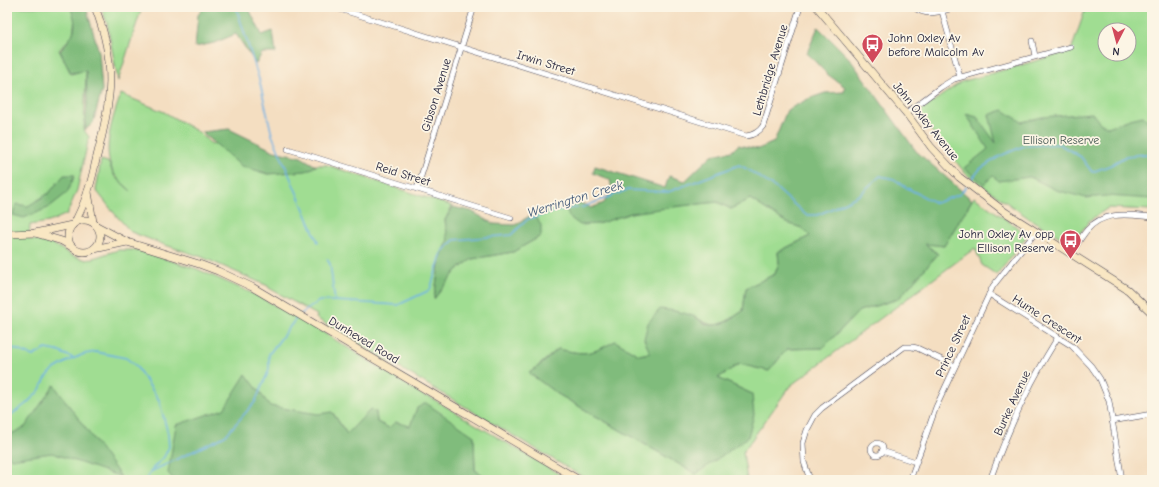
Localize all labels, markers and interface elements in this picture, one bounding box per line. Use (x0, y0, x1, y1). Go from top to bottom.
north arrow (1097, 22, 1137, 62)
street label: Lethbridge Avenue (749, 23, 791, 117)
place label: John Oxley Av before Malcolm Av (888, 31, 984, 59)
bus stop icon: John Oxley Av before Malcolm Av (860, 32, 886, 65)
text: N (1112, 45, 1120, 58)
street label: Irwin Street (515, 48, 577, 79)
street label: Gibson Avenue (418, 57, 454, 133)
street label: John Oxley Avenue (890, 79, 962, 163)
park label: Ellison Reserve (1023, 133, 1099, 147)
street label: Reid Street (374, 159, 432, 189)
water label: Werrington Creek (526, 177, 625, 220)
place label: John Oxley Av opp Ellison Reserve (959, 227, 1054, 255)
bus stop icon: John Oxley Av opp Ellison Reserve (1057, 228, 1083, 261)
street label: Hume Crescent (1010, 291, 1085, 347)
street label: Prince Street (933, 312, 974, 379)
street label: Dunheved Road (326, 313, 402, 367)
street label: Burke Avenue (991, 368, 1033, 438)

